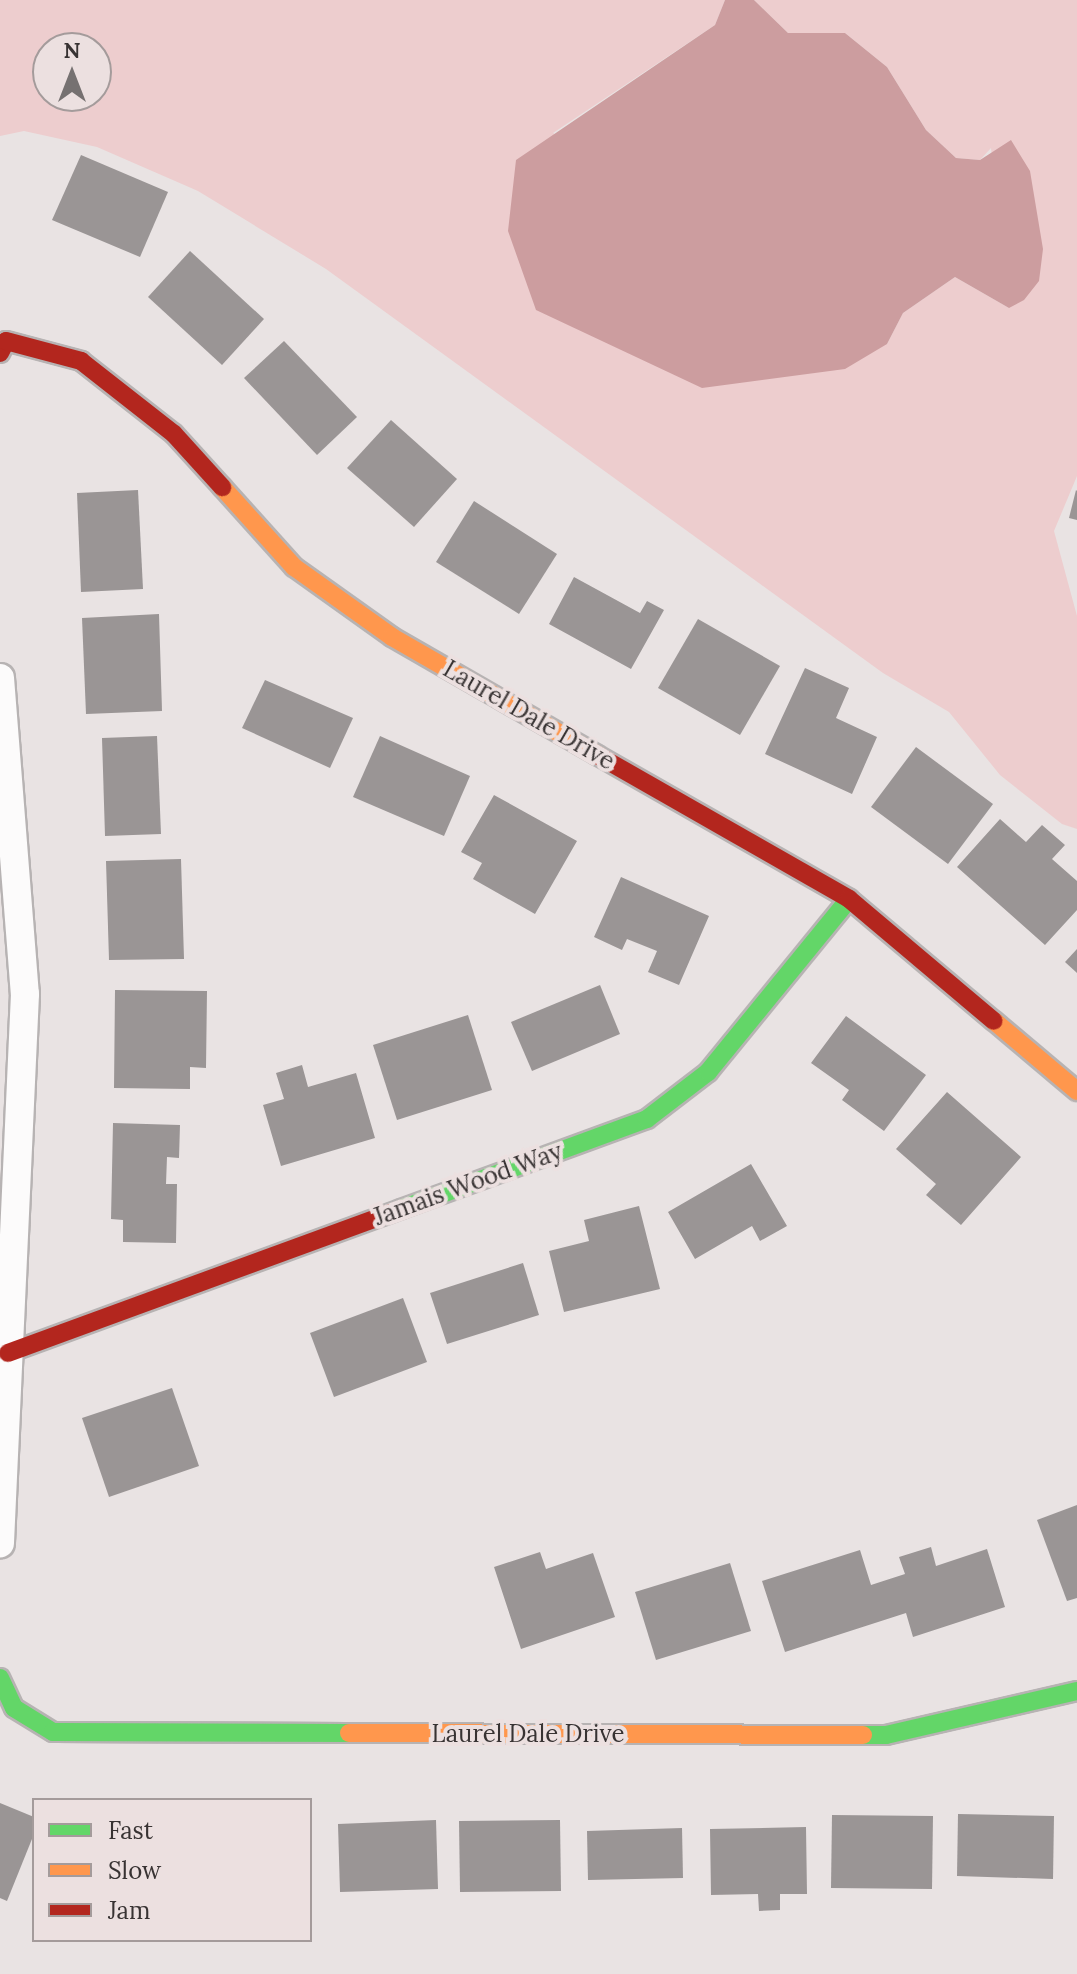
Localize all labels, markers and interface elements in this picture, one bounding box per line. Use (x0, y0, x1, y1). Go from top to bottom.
north arrow (32, 32, 112, 112)
text: N (63, 36, 81, 64)
street label: Laurel Dale Drive (438, 654, 620, 776)
street label: Jamais Wood Way (370, 1137, 566, 1231)
street label: Laurel Dale Drive (431, 1720, 625, 1748)
legend (32, 1798, 312, 1942)
text: Fast (108, 1815, 153, 1846)
text: Slow (108, 1855, 161, 1886)
text: Jam (108, 1895, 150, 1926)

